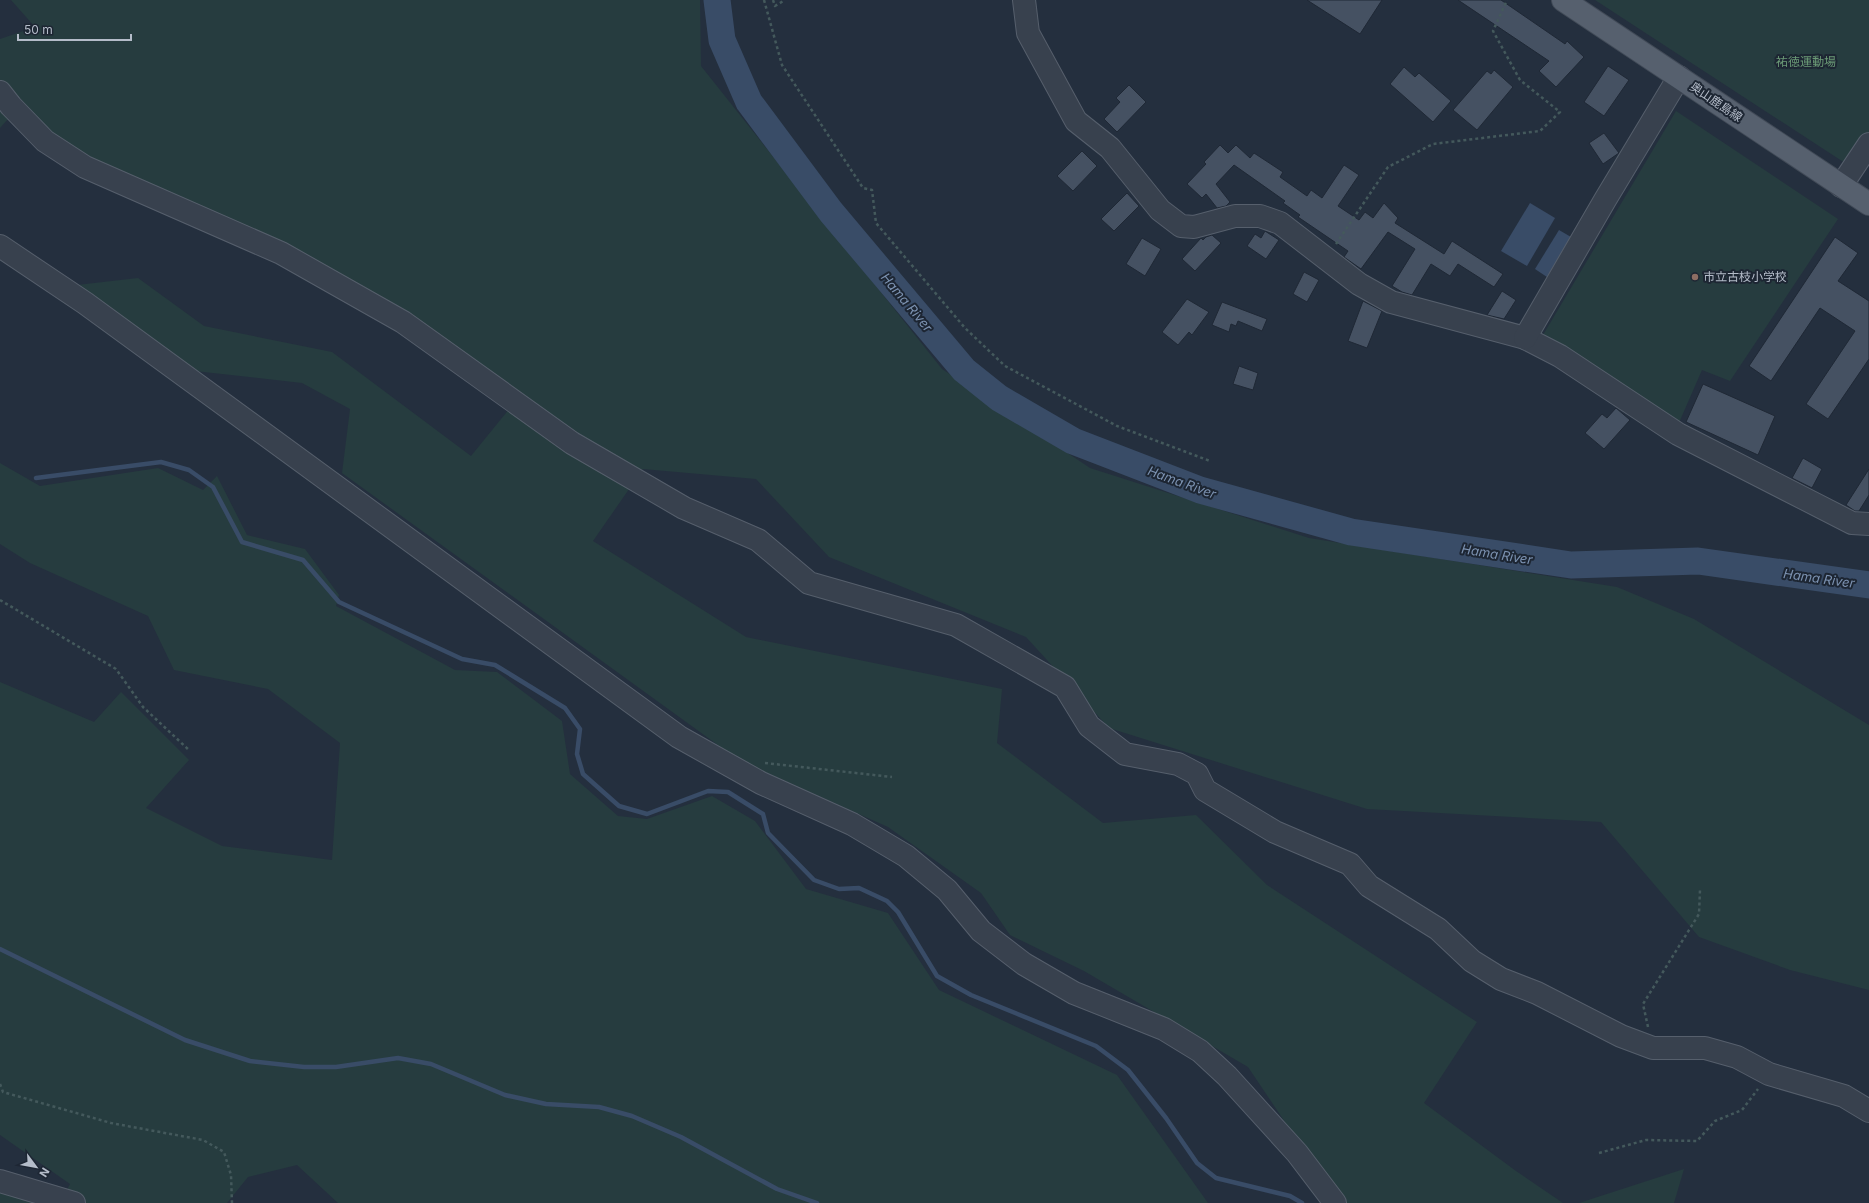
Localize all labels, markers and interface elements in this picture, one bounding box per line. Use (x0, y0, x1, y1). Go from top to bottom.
scale bar (18, 16, 131, 42)
text: 50 m (24, 22, 53, 37)
park label: 祐徳運動場 (1776, 54, 1836, 69)
street label: 奥山鹿島線 (1687, 79, 1745, 125)
water label: Hama River (878, 269, 937, 335)
place label: 市立古枝小学校 (1703, 269, 1787, 284)
marker: 市立古枝小学校 (1690, 272, 1700, 282)
water label: Hama River (1146, 462, 1219, 502)
water label: Hama River (1460, 540, 1535, 568)
water label: Hama River (1782, 565, 1857, 591)
north arrow (16, 1147, 56, 1187)
text: N (36, 1165, 53, 1180)

